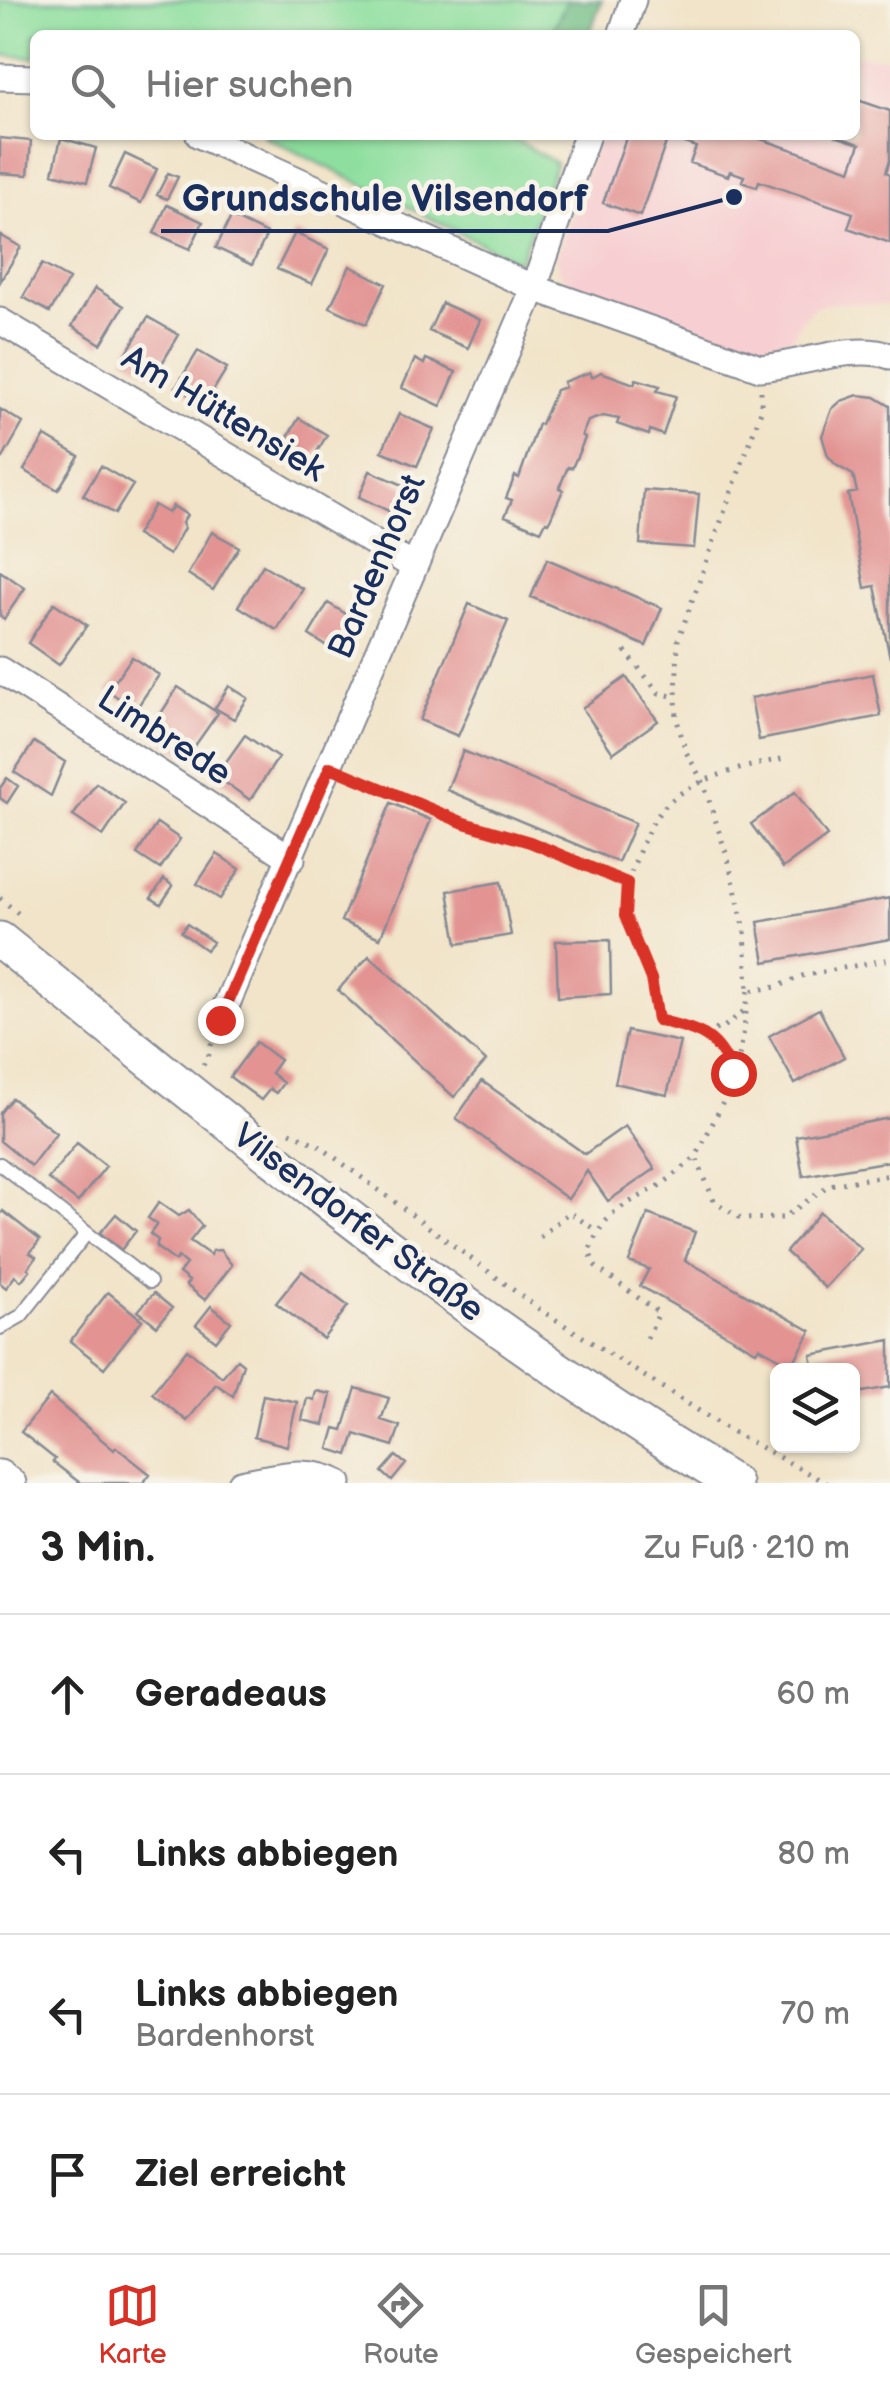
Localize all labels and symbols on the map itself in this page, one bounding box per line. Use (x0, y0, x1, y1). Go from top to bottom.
callout: Grundschule Vilsendorf (161, 163, 608, 231)
text: Grundschule Vilsendorf (182, 177, 589, 222)
street label: Am Hüttensiek (114, 337, 333, 492)
street label: Bardenhorst (319, 468, 436, 665)
street label: Limbrede (89, 677, 239, 795)
route end (198, 998, 244, 1044)
route start (711, 1051, 757, 1097)
street label: Vilsendorfer Straße (224, 1115, 492, 1332)

